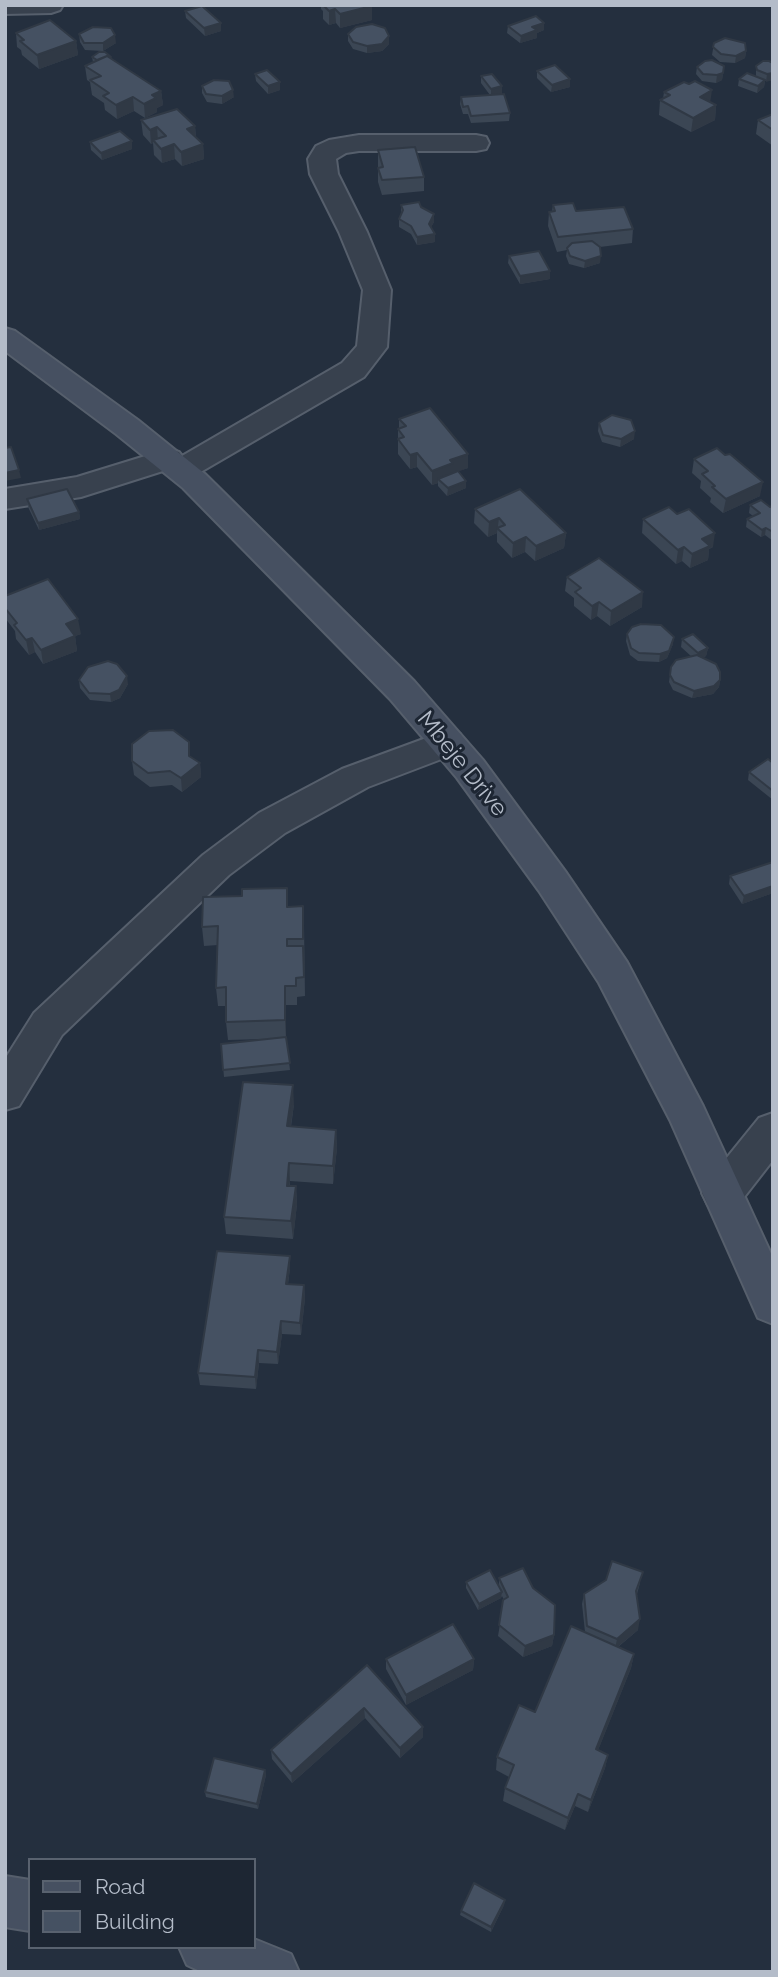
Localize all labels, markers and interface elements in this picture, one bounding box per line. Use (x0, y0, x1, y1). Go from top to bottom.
street label: Mbeje Drive (411, 706, 513, 822)
legend (28, 1858, 256, 1949)
text: Road (95, 1874, 145, 1899)
text: Building (95, 1909, 175, 1934)

